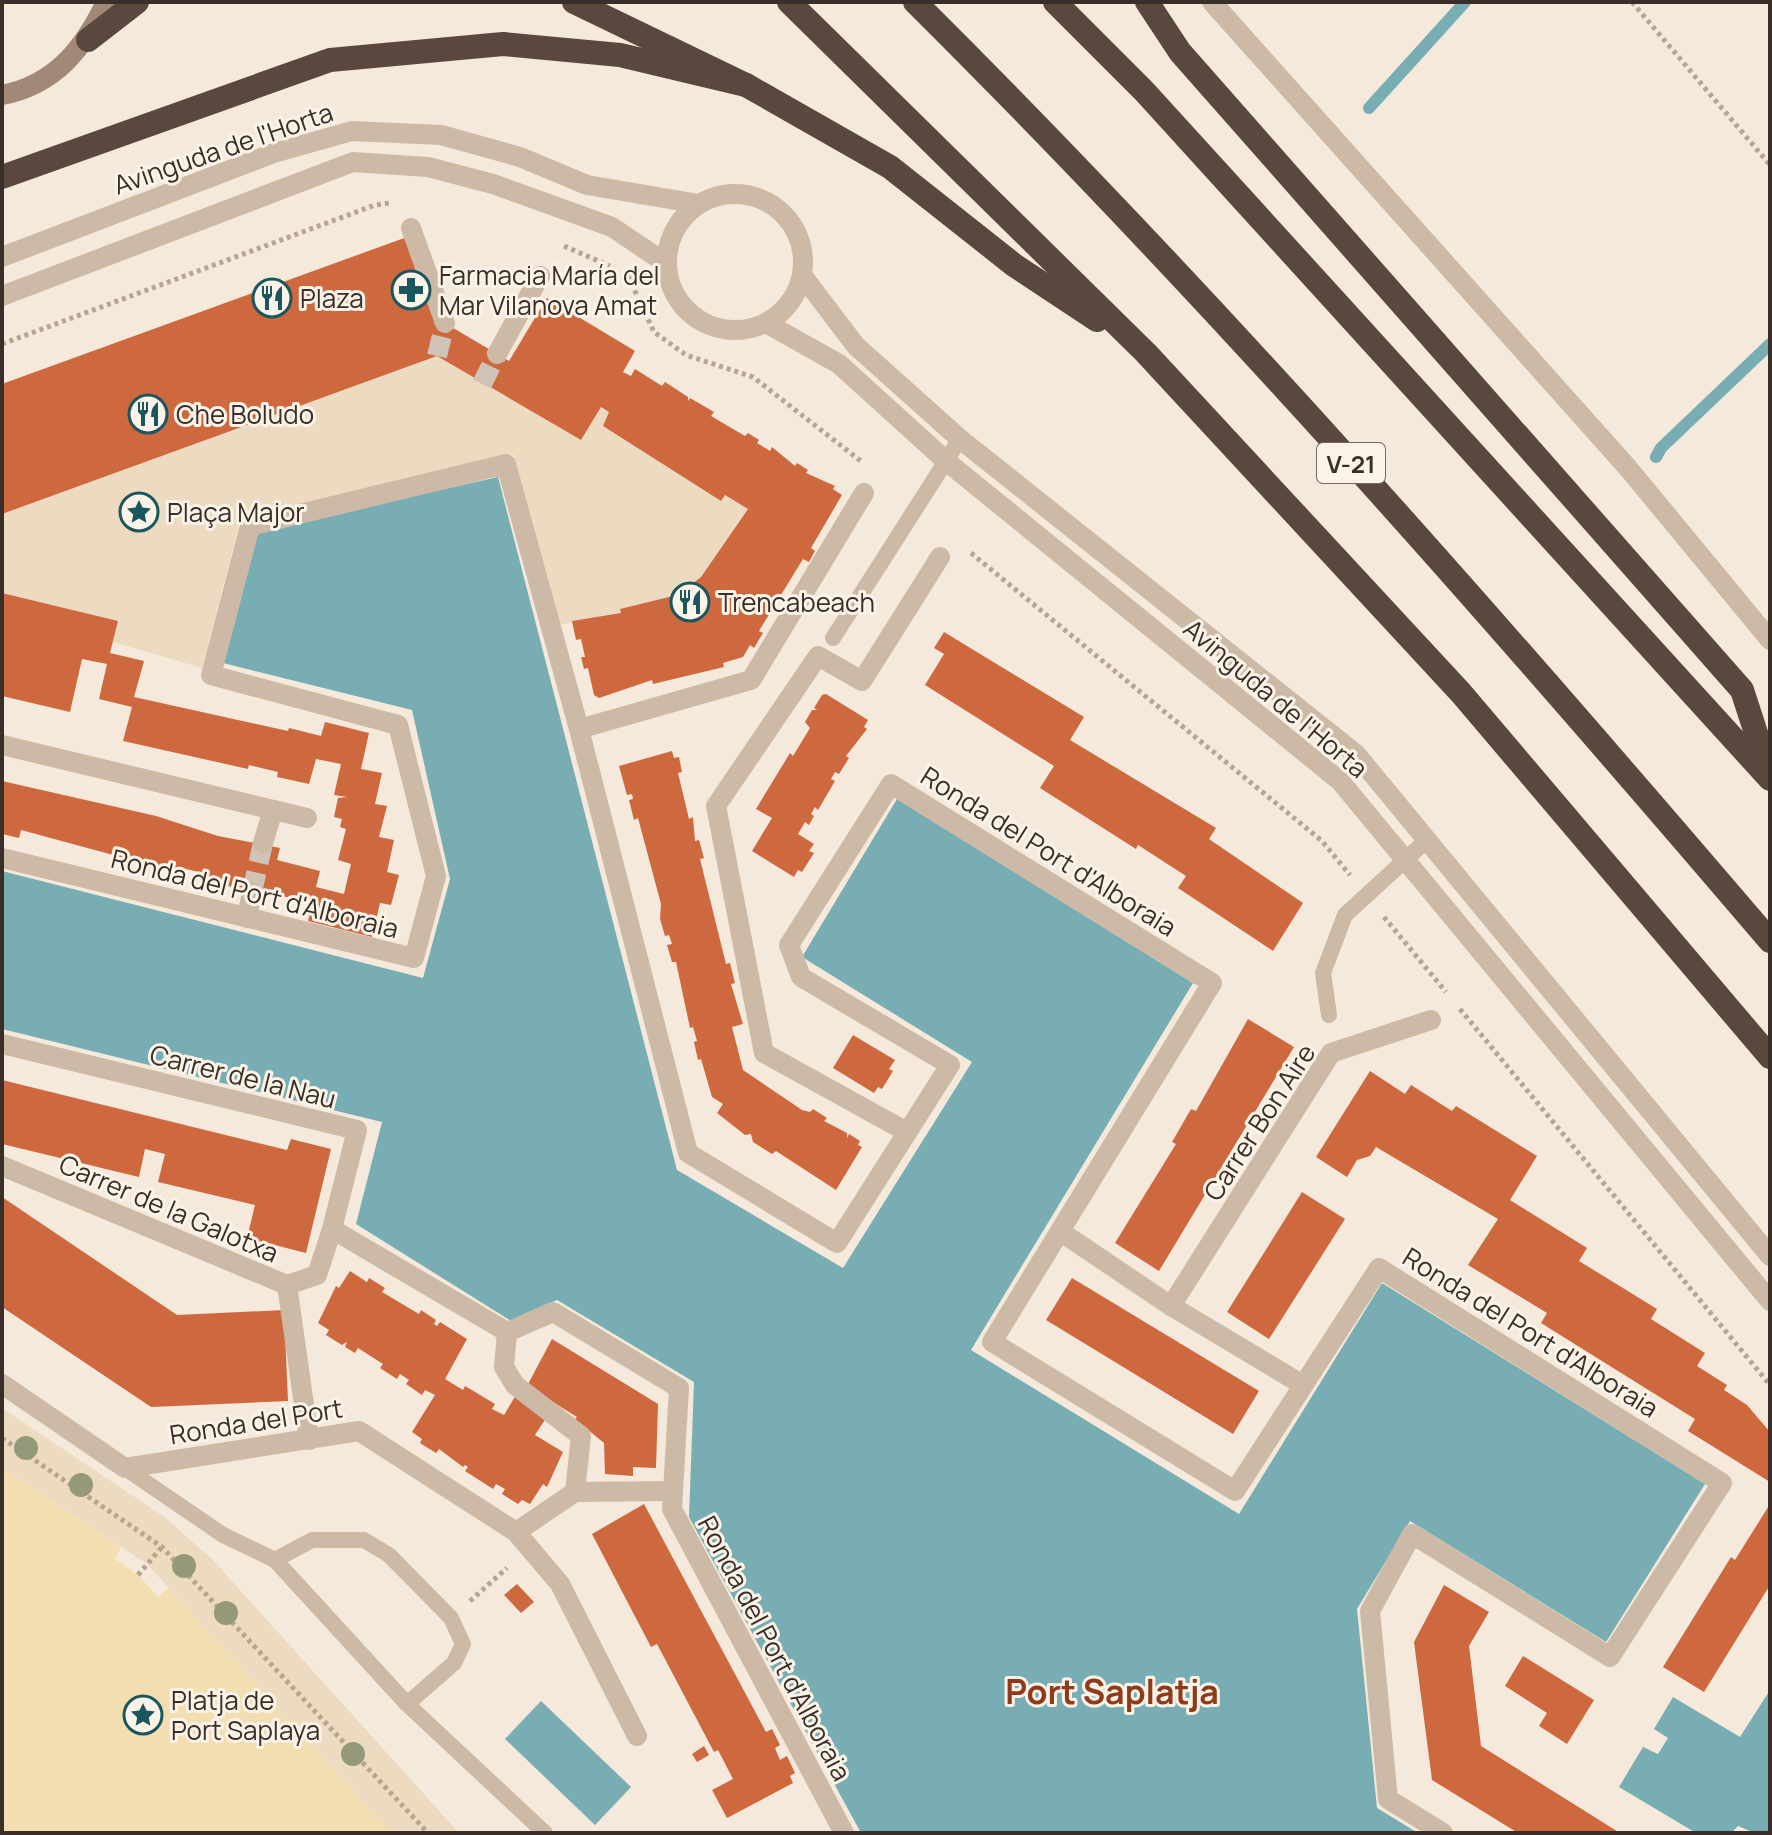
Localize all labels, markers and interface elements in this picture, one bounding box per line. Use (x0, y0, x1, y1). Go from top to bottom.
street label: Avinguda de l'Horta (108, 94, 338, 202)
place label: Farmacia María del Mar Vilanova Amat (439, 257, 660, 323)
pharmacy icon: Farmacia María del Mar Vilanova Amat (390, 269, 432, 311)
restaurant icon: Plaza (251, 277, 293, 319)
place label: Plaza (300, 280, 364, 316)
restaurant icon: Che Boludo (127, 393, 169, 435)
place label: Che Boludo (176, 396, 314, 432)
road number: V-21 (1317, 443, 1385, 483)
place icon: Plaça Major (118, 491, 160, 533)
place label: Plaça Major (167, 494, 305, 530)
restaurant icon: Trencabeach (669, 581, 711, 623)
place label: Trencabeach (718, 584, 875, 620)
street label: Avinguda de l'Horta (1176, 610, 1376, 786)
street label: Ronda del Port d'Alboraia (914, 758, 1184, 944)
street label: Ronda del Port d'Alboraia (108, 840, 402, 946)
street label: Carrer de la Nau (146, 1035, 340, 1117)
street label: Carrer Bon Aire (1195, 1037, 1323, 1207)
street label: Carrer de la Galotxa (54, 1146, 284, 1270)
street label: Ronda del Port d'Alboraia (1396, 1239, 1666, 1425)
street label: Ronda del Port (167, 1390, 345, 1452)
street label: Ronda del Port d'Alboraia (690, 1509, 860, 1787)
district label: Port Saplatja (1005, 1668, 1219, 1714)
place label: Platja de Port Saplaya (171, 1682, 320, 1748)
place icon: Platja de Port Saplaya (122, 1694, 164, 1736)

